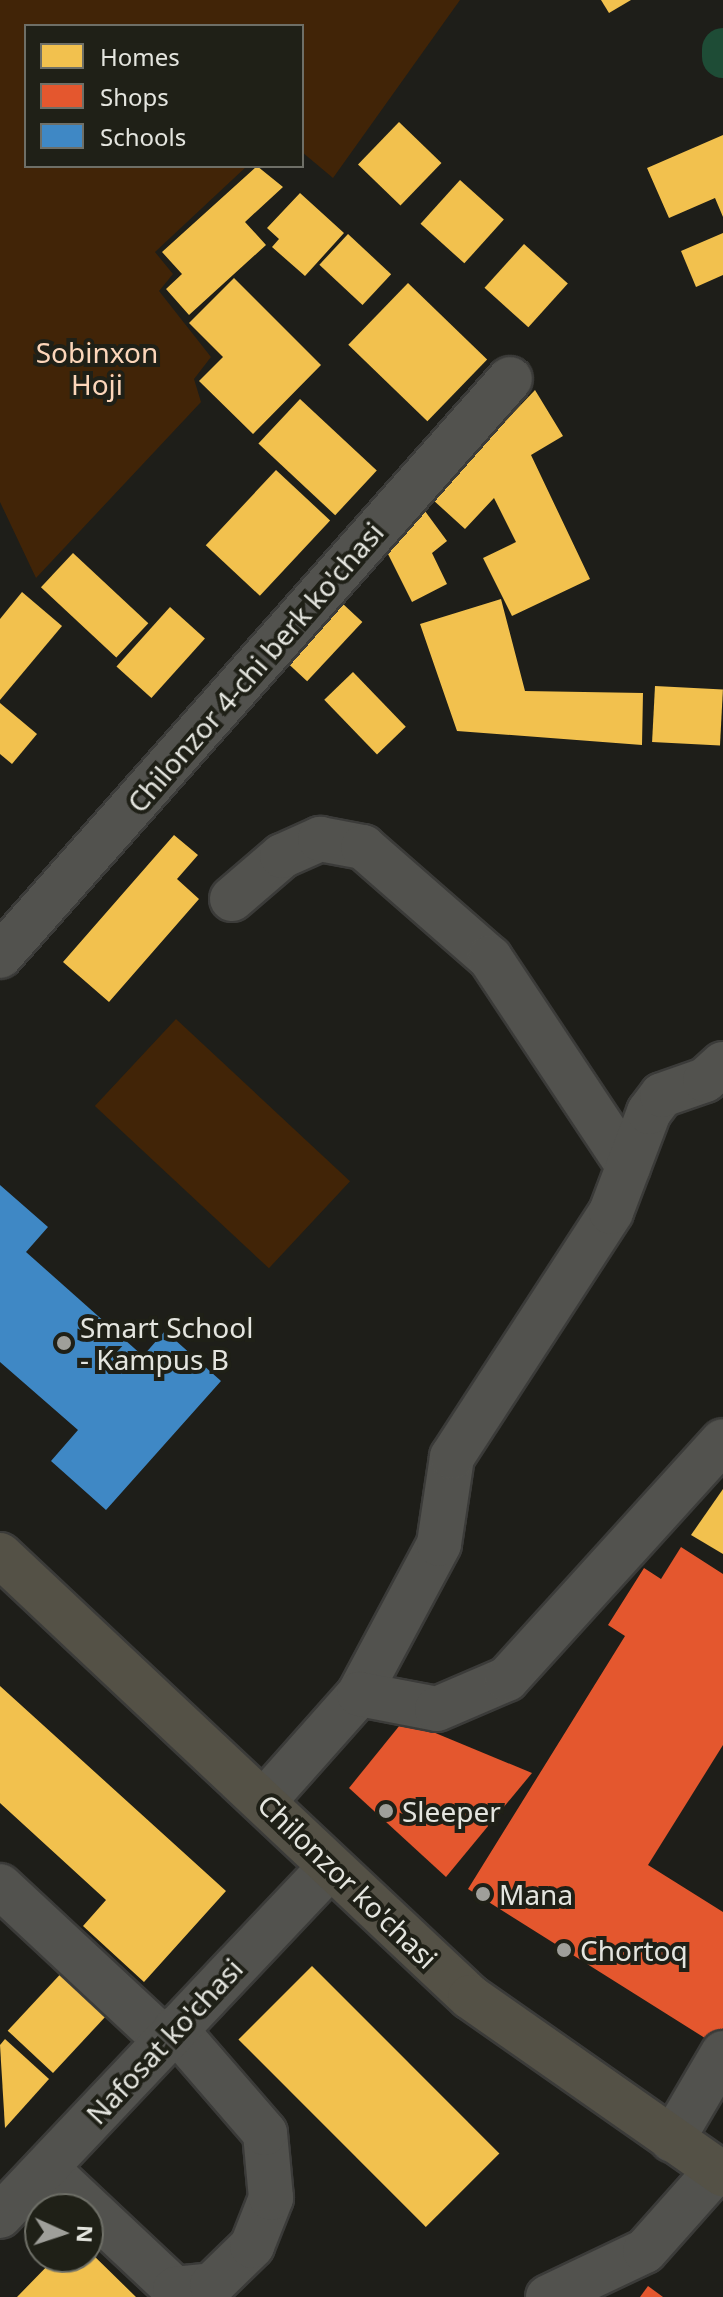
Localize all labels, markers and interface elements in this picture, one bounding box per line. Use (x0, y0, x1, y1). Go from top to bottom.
legend (24, 24, 304, 168)
text: Homes (100, 40, 180, 73)
text: Shops (100, 80, 169, 113)
text: Schools (100, 120, 186, 153)
park label: Sobinxon Hoji (36, 335, 158, 401)
street label: Chilonzor 4-chi berk ko'chasi (120, 515, 390, 819)
place label: Smart School - Kampus B (80, 1310, 253, 1376)
marker: Smart School - Kampus B (55, 1334, 73, 1352)
street label: Chilonzor ko'chasi (251, 1787, 445, 1975)
place label: Sleeper (402, 1794, 501, 1828)
marker: Sleeper (377, 1802, 395, 1820)
place label: Mana (499, 1877, 573, 1911)
marker: Mana (474, 1885, 492, 1903)
place label: Chortoq (580, 1933, 688, 1967)
marker: Chortoq (555, 1941, 573, 1959)
street label: Nafosat ko'chasi (79, 1952, 249, 2130)
north arrow (24, 2193, 104, 2273)
text: N (71, 2224, 101, 2244)

